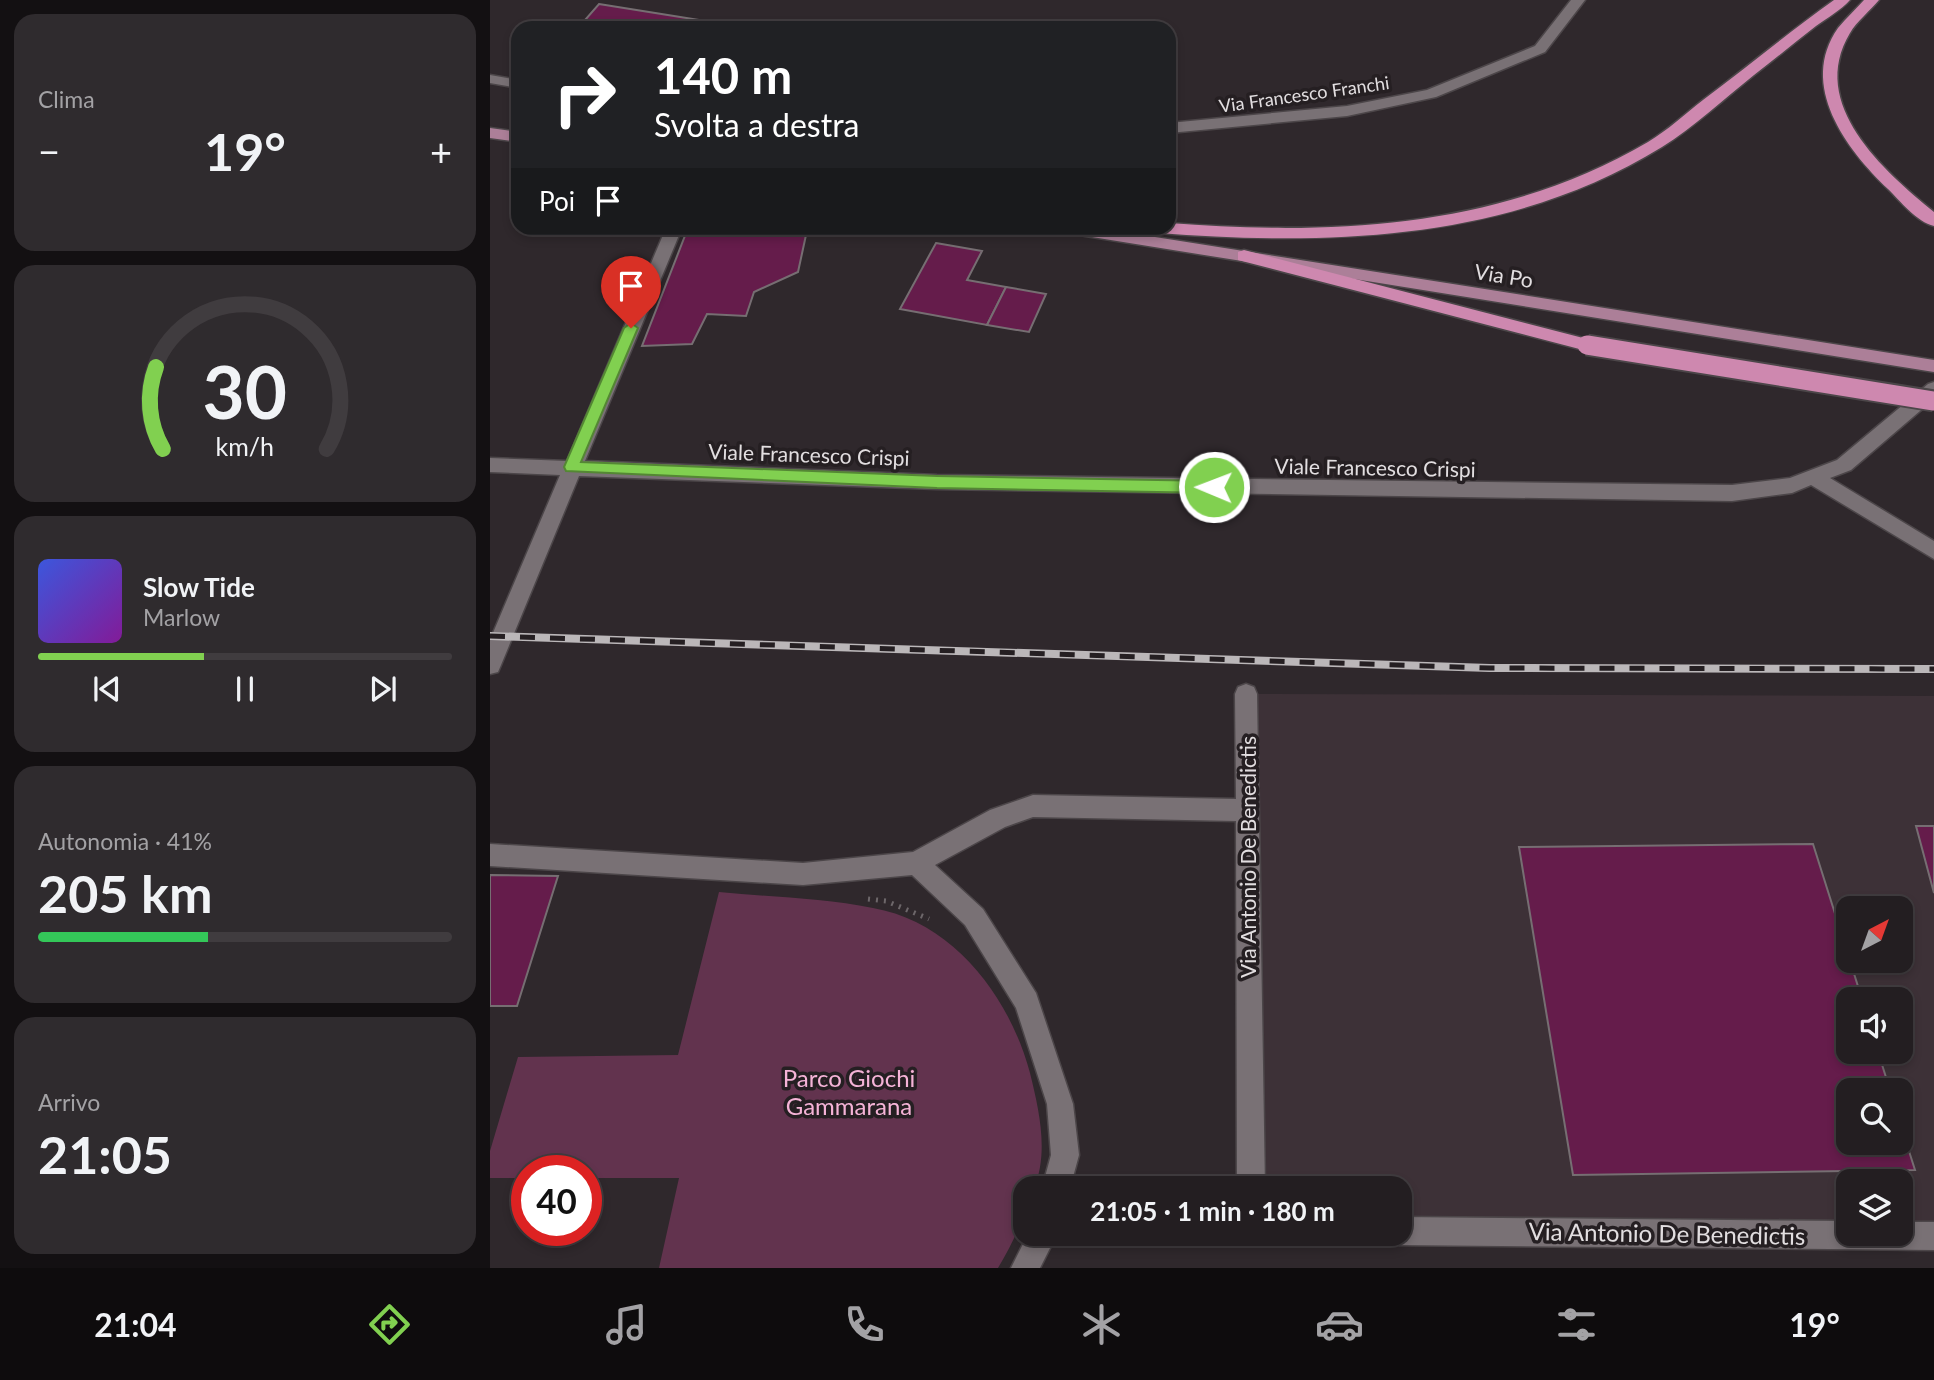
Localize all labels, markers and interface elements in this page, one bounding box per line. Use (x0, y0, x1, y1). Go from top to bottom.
text: 140 m (654, 46, 792, 104)
icon: right (539, 49, 630, 140)
street label: Via Francesco Franchi (1217, 71, 1391, 117)
text: Clima (38, 85, 95, 113)
text: Svolta a destra (654, 105, 859, 144)
text: 19° (204, 120, 286, 182)
text: − (38, 128, 60, 174)
text: + (430, 128, 452, 174)
icon: arrive (589, 182, 627, 220)
text: Poi (539, 185, 575, 217)
pin (601, 256, 661, 328)
street label: Via Po (1473, 258, 1535, 292)
icon: arrive (612, 267, 650, 305)
text: 30 (203, 348, 287, 436)
text: km/h (216, 431, 274, 461)
street label: Viale Francesco Crispi (708, 438, 910, 470)
position arrow (1177, 450, 1251, 524)
street label: Viale Francesco Crispi (1274, 453, 1476, 481)
text: Slow Tide (143, 571, 255, 603)
text: Marlow (143, 603, 220, 631)
icon: previous (88, 670, 126, 708)
icon: pause (226, 670, 264, 708)
icon: next (364, 670, 402, 708)
street label: Via Antonio De Benedictis (1235, 736, 1260, 978)
text: Autonomia · 41% (38, 827, 212, 855)
text: 205 km (38, 862, 212, 924)
north arrow (1836, 896, 1913, 973)
map controls (1836, 896, 1913, 1246)
button: sound (1836, 987, 1913, 1064)
park label: Parco Giochi Gammarana (783, 1063, 915, 1120)
button: search (1836, 1078, 1913, 1155)
text: Arrivo (38, 1088, 100, 1116)
text: 21:05 (38, 1123, 172, 1185)
speed limit sign: 40 (511, 1155, 602, 1246)
button: layers (1836, 1169, 1913, 1246)
text: 21:05 · 1 min · 180 m (1090, 1195, 1335, 1227)
street label: Via Antonio De Benedictis (1528, 1216, 1806, 1250)
icon: directions (365, 1300, 414, 1349)
icon: music (602, 1300, 651, 1349)
icon: phone (840, 1300, 889, 1349)
icon: climate (1077, 1300, 1126, 1349)
icon: car (1315, 1300, 1364, 1349)
icon: filters (1552, 1300, 1601, 1349)
text: 21:04 (94, 1305, 177, 1344)
text: 19° (1789, 1305, 1840, 1344)

